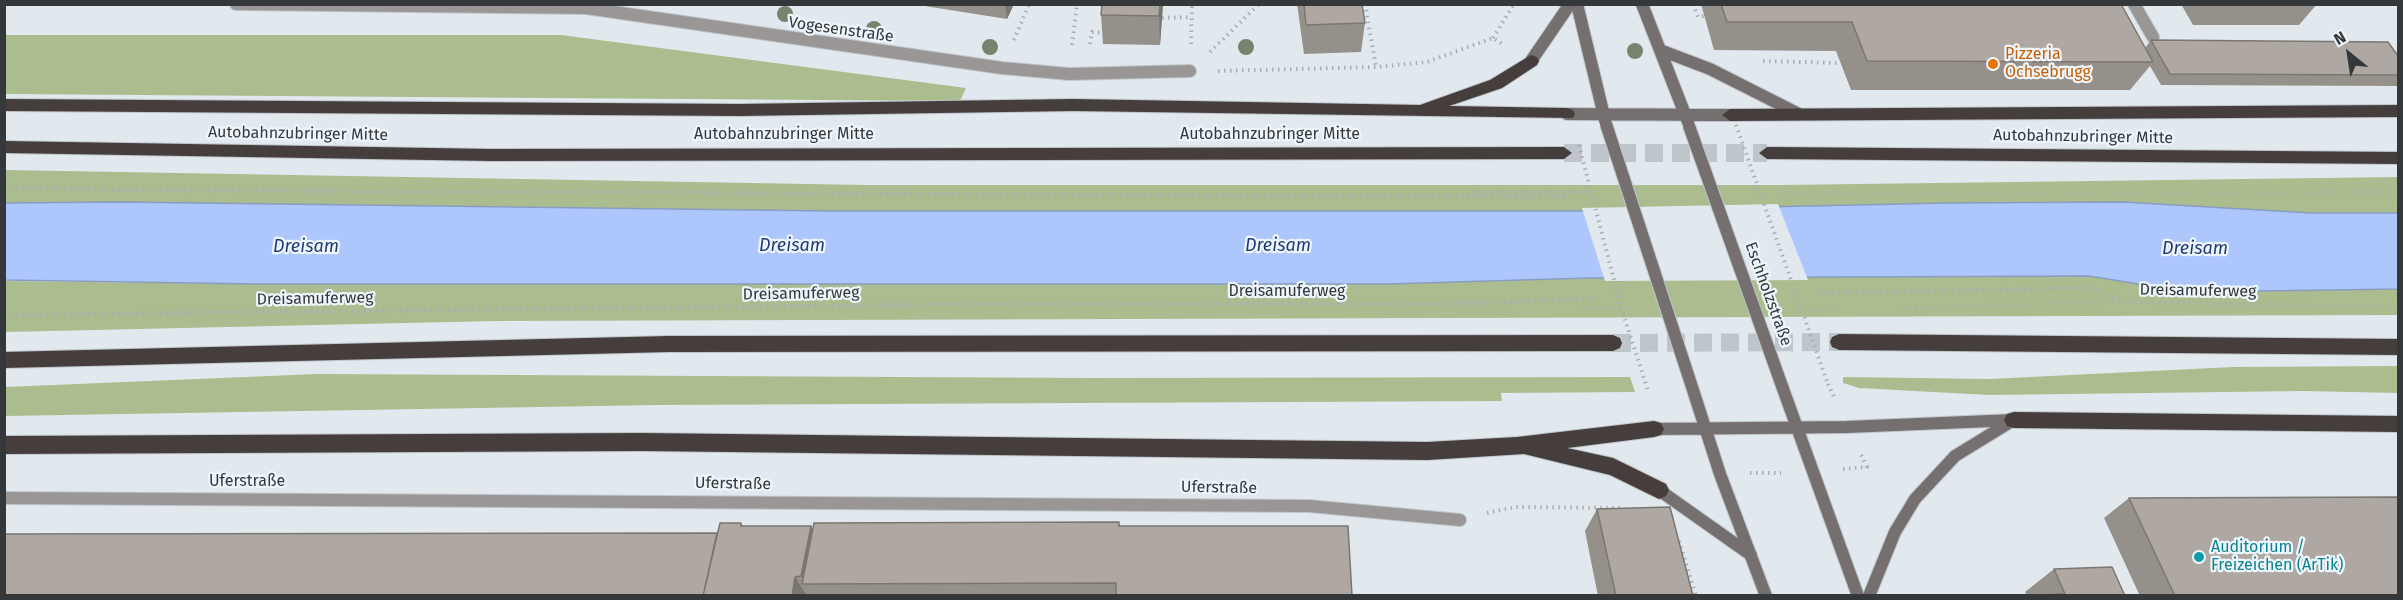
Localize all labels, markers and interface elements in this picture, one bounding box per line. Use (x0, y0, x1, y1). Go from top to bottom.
street label: Vogesenstraße (787, 13, 895, 47)
north arrow (2319, 24, 2379, 84)
text: N (2330, 27, 2349, 49)
place label: Pizzeria Ochsebrugg (2005, 45, 2091, 83)
marker: Pizzeria Ochsebrugg (1986, 57, 2000, 71)
street label: Autobahnzubringer Mitte (208, 123, 388, 145)
street label: Autobahnzubringer Mitte (694, 125, 874, 145)
street label: Autobahnzubringer Mitte (1180, 125, 1360, 145)
street label: Autobahnzubringer Mitte (1993, 126, 2173, 148)
water label: Dreisam (759, 235, 825, 257)
water label: Dreisam (1245, 235, 1311, 257)
water label: Dreisam (273, 236, 339, 258)
water label: Dreisam (2162, 238, 2228, 260)
street label: Eschholzstraße (1740, 239, 1796, 349)
street label: Dreisamuferweg (2139, 280, 2257, 302)
street label: Dreisamuferweg (1229, 282, 1345, 302)
street label: Dreisamuferweg (742, 283, 860, 305)
street label: Dreisamuferweg (256, 288, 374, 310)
street label: Uferstraße (209, 472, 285, 492)
street label: Uferstraße (695, 474, 771, 494)
street label: Uferstraße (1181, 478, 1257, 498)
place label: Auditorium / Freizeichen (ArTik) (2211, 538, 2343, 576)
marker: Auditorium / Freizeichen (ArTik) (2192, 550, 2206, 564)

